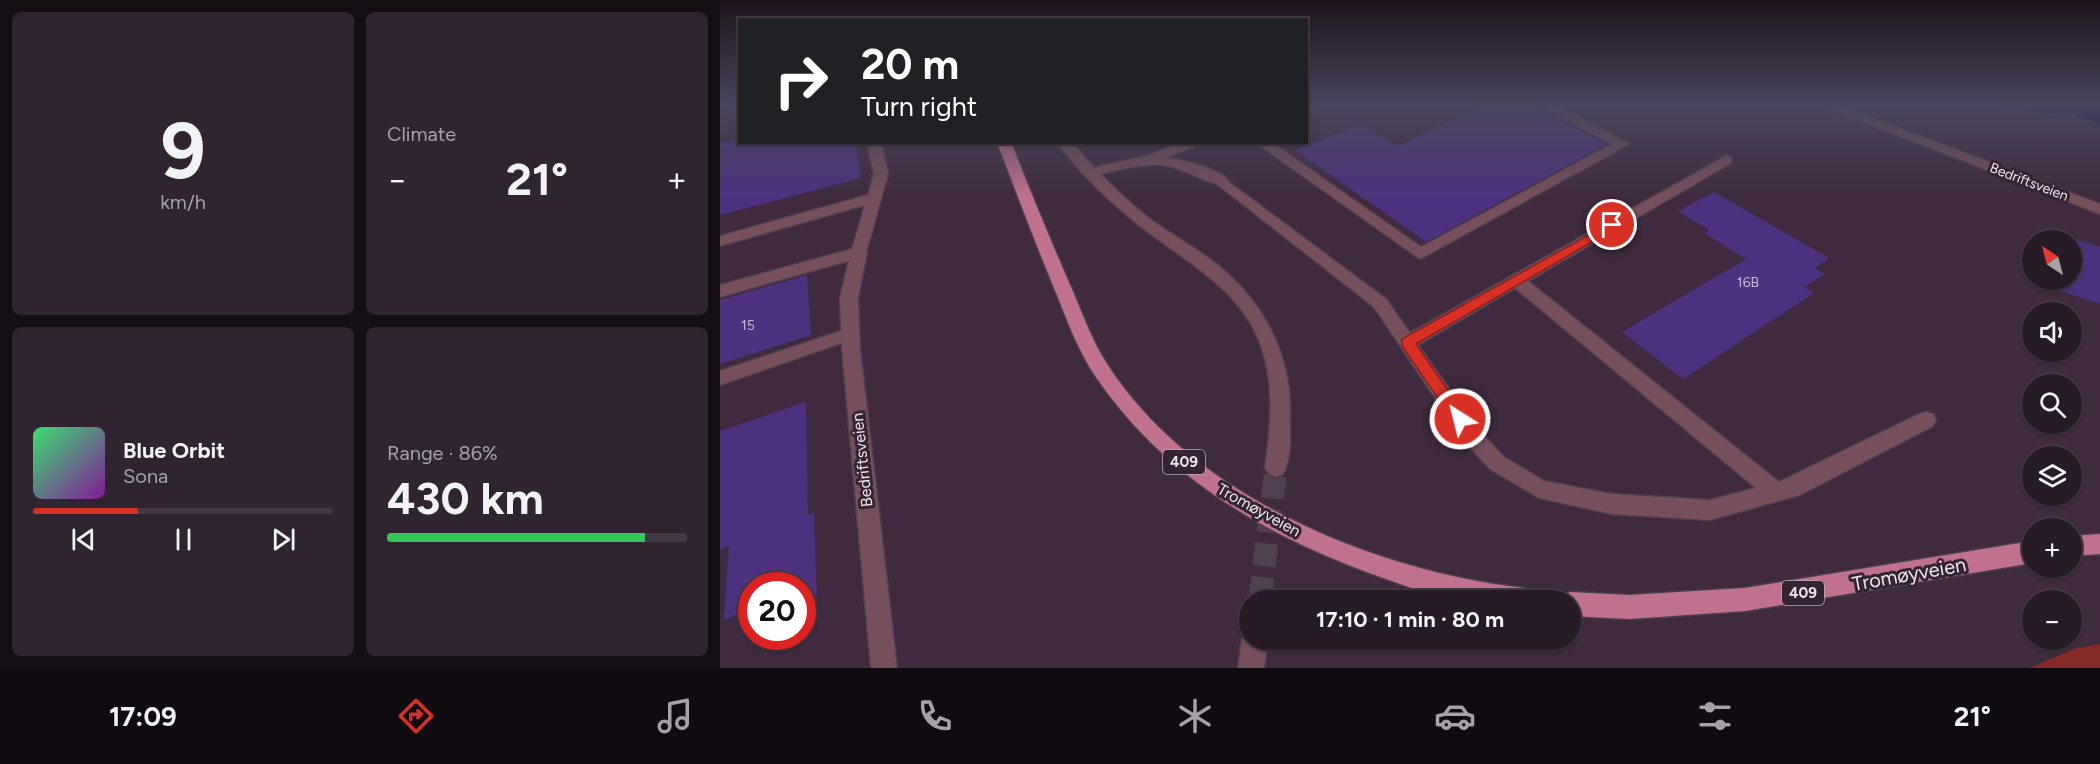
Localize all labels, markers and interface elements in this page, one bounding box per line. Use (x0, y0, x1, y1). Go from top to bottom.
text: 20 m (861, 39, 959, 90)
icon: right (762, 42, 840, 120)
text: Turn right (861, 90, 977, 123)
text: 9 (160, 104, 206, 198)
text: Climate (387, 122, 456, 146)
text: 21° (506, 152, 568, 206)
street label: Bedriftsveien (1987, 159, 2071, 205)
text: − (387, 160, 408, 199)
text: + (666, 160, 687, 199)
text: km/h (160, 190, 206, 214)
pin (1586, 199, 1637, 250)
icon: arrive (1595, 208, 1628, 241)
north arrow (2022, 230, 2082, 290)
map controls (2022, 230, 2082, 650)
house number: 16B (1737, 274, 1759, 291)
button: sound (2022, 302, 2082, 362)
house number: 15 (741, 317, 755, 334)
button: search (2022, 374, 2082, 434)
position arrow (1428, 387, 1492, 451)
street label: Bedriftsveien (848, 412, 876, 508)
text: Blue Orbit (123, 437, 225, 464)
text: Range · 86% (387, 441, 498, 465)
button: layers (2022, 446, 2082, 506)
road number: 409 (1163, 450, 1205, 474)
text: Sona (123, 464, 168, 488)
text: 430 km (387, 471, 544, 525)
street label: Tromøyveien (1214, 479, 1304, 541)
button: + (2022, 518, 2082, 578)
icon: previous (67, 523, 100, 556)
icon: pause (167, 523, 200, 556)
icon: next (267, 523, 300, 556)
street label: Tromøyveien (1850, 552, 1968, 596)
speed limit sign: 20 (738, 572, 816, 650)
road number: 409 (1782, 581, 1824, 605)
button: − (2022, 590, 2082, 650)
text: 17:10 · 1 min · 80 m (1316, 606, 1504, 633)
icon: directions (395, 695, 437, 737)
icon: music (654, 695, 696, 737)
icon: phone (914, 695, 956, 737)
icon: climate (1174, 695, 1216, 737)
icon: car (1434, 695, 1476, 737)
icon: filters (1694, 695, 1736, 737)
text: 17:09 (109, 700, 177, 733)
text: 21° (1954, 700, 1991, 733)

